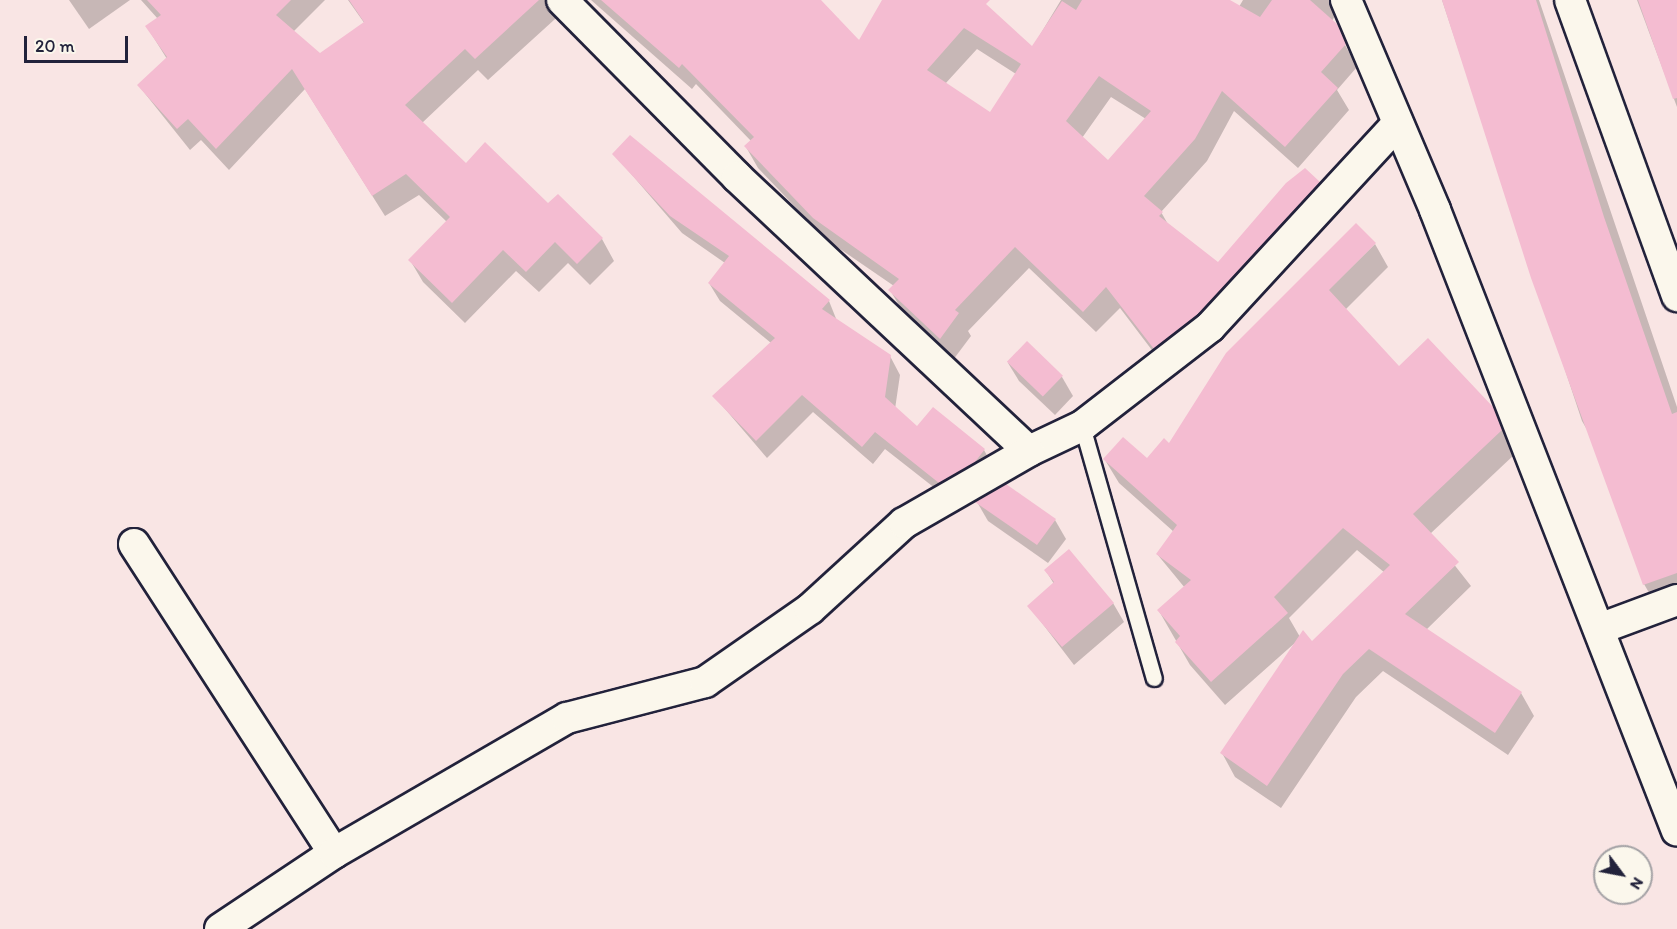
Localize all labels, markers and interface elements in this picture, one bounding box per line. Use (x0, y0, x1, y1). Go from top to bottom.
scale bar (27, 24, 130, 62)
text: 20 m (35, 35, 75, 57)
north arrow (1593, 845, 1653, 905)
text: N (1626, 874, 1648, 893)

